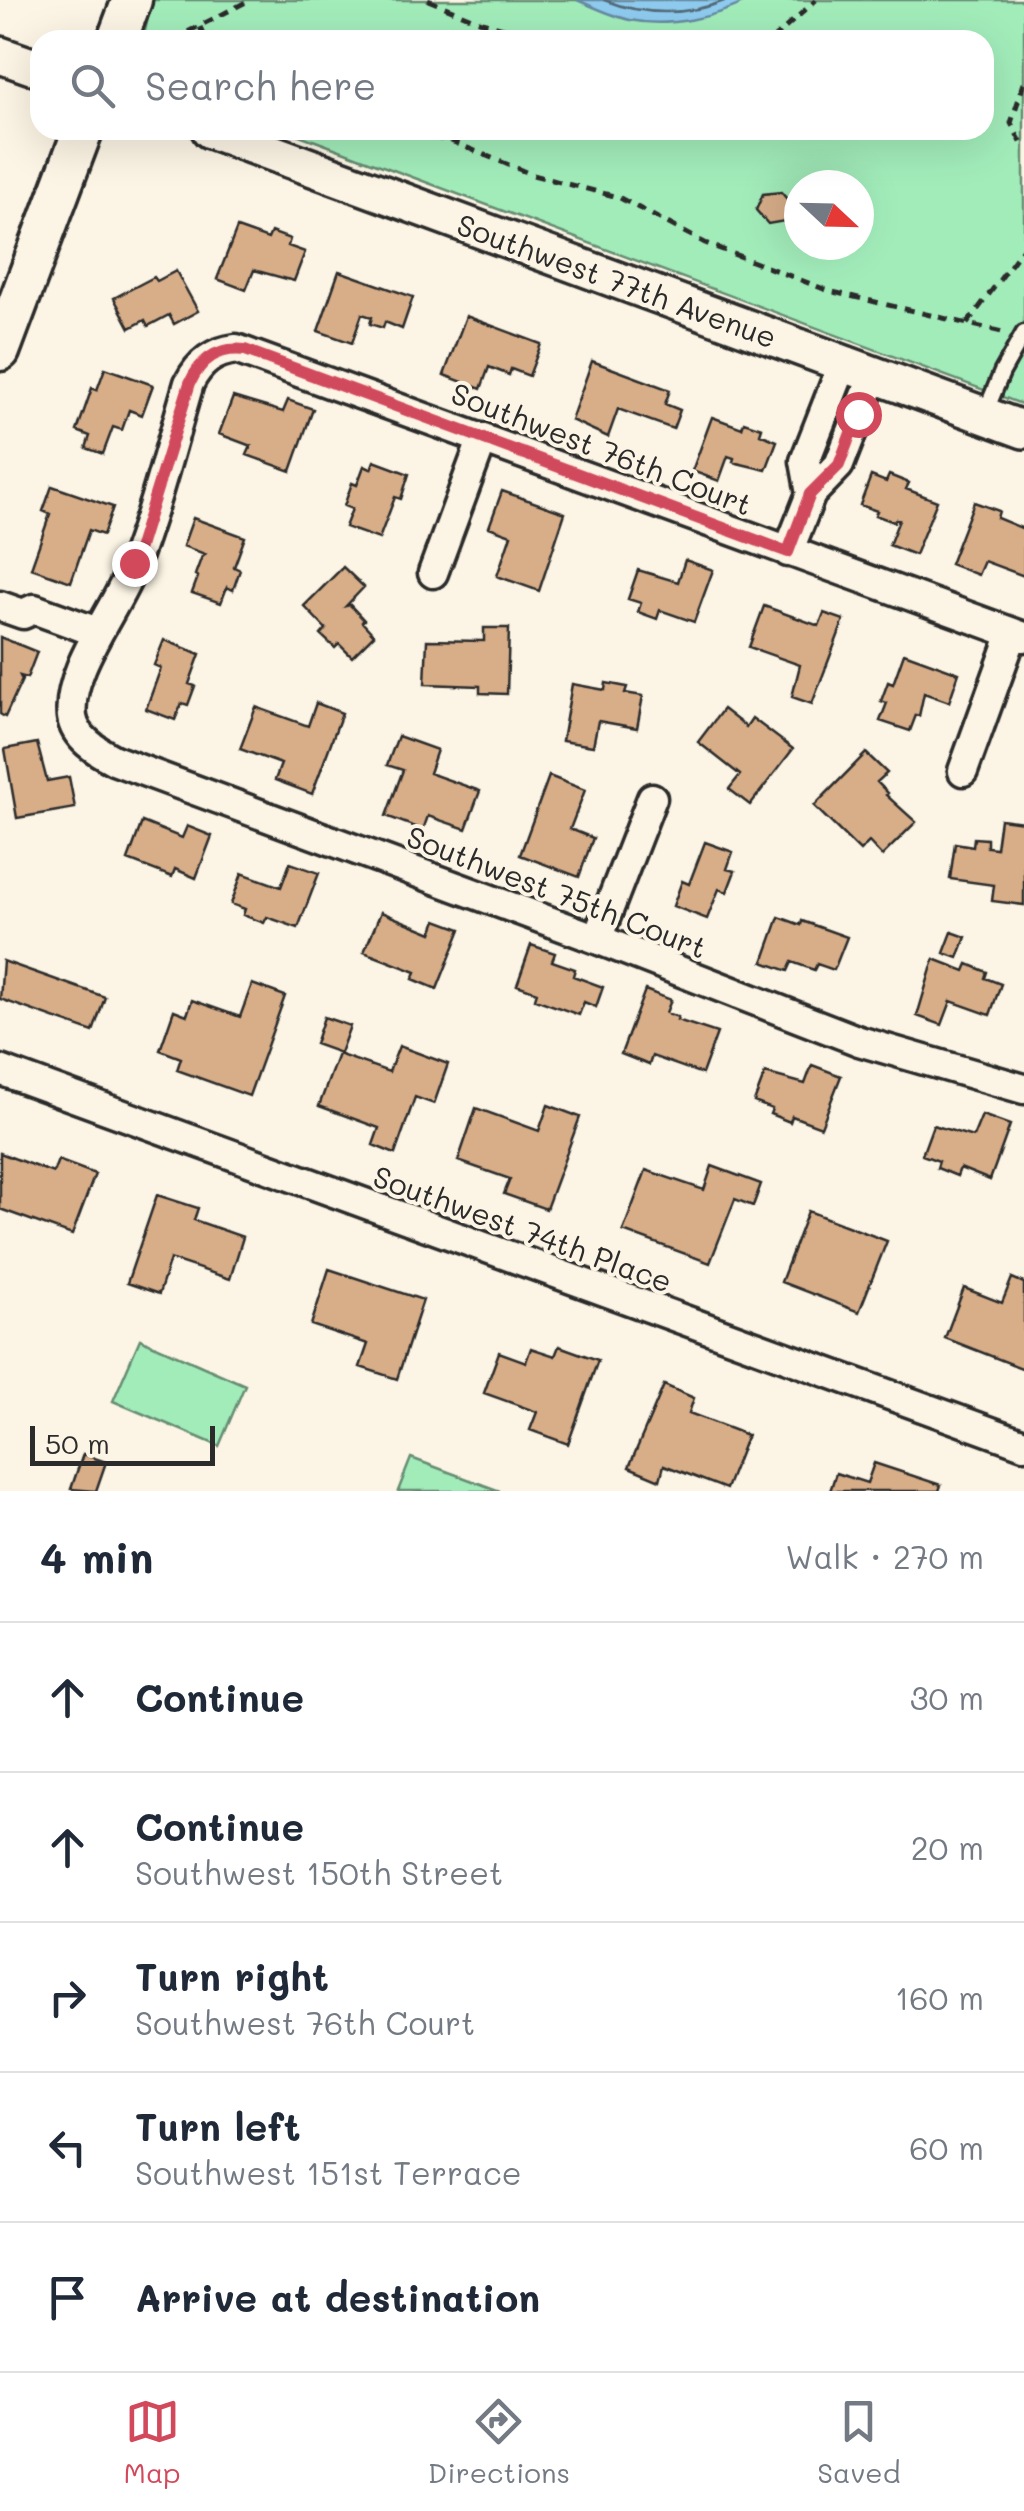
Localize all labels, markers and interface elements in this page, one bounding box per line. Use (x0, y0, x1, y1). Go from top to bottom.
search box (30, 30, 994, 140)
icon: search (65, 58, 120, 113)
text: Search here (145, 60, 376, 110)
north arrow (784, 170, 874, 260)
street label: Southwest 77th Avenue (452, 204, 782, 356)
street label: Southwest 76th Court (446, 372, 758, 524)
route start (836, 392, 882, 438)
route end (112, 541, 158, 587)
street label: Southwest 75th Court (401, 815, 713, 967)
street label: Southwest 74th Place (368, 1155, 678, 1301)
scale bar (30, 1421, 215, 1466)
text: 50 m (45, 1425, 110, 1461)
text: 4 min (40, 1529, 153, 1584)
text: Walk · 270 m (785, 1535, 984, 1577)
icon: ahead (40, 1670, 95, 1725)
text: Continue (135, 1672, 304, 1722)
text: 30 m (910, 1676, 984, 1718)
text: Continue (135, 1801, 304, 1851)
icon: ahead (40, 1820, 95, 1875)
text: 20 m (911, 1826, 984, 1868)
text: Southwest 150th Street (135, 1851, 503, 1893)
text: Turn right (135, 1951, 329, 2001)
icon: right (40, 1970, 95, 2025)
text: 160 m (895, 1976, 984, 2018)
text: Southwest 76th Court (135, 2001, 475, 2043)
text: Turn left (135, 2101, 301, 2151)
icon: left (40, 2120, 95, 2175)
text: 60 m (909, 2126, 984, 2168)
text: Southwest 151st Terrace (135, 2151, 522, 2193)
icon: arrive (40, 2270, 95, 2325)
text: Arrive at destination (135, 2272, 540, 2322)
tab: Map (124, 2394, 181, 2490)
tab: Directions (428, 2394, 570, 2490)
tab: Saved (817, 2394, 900, 2490)

